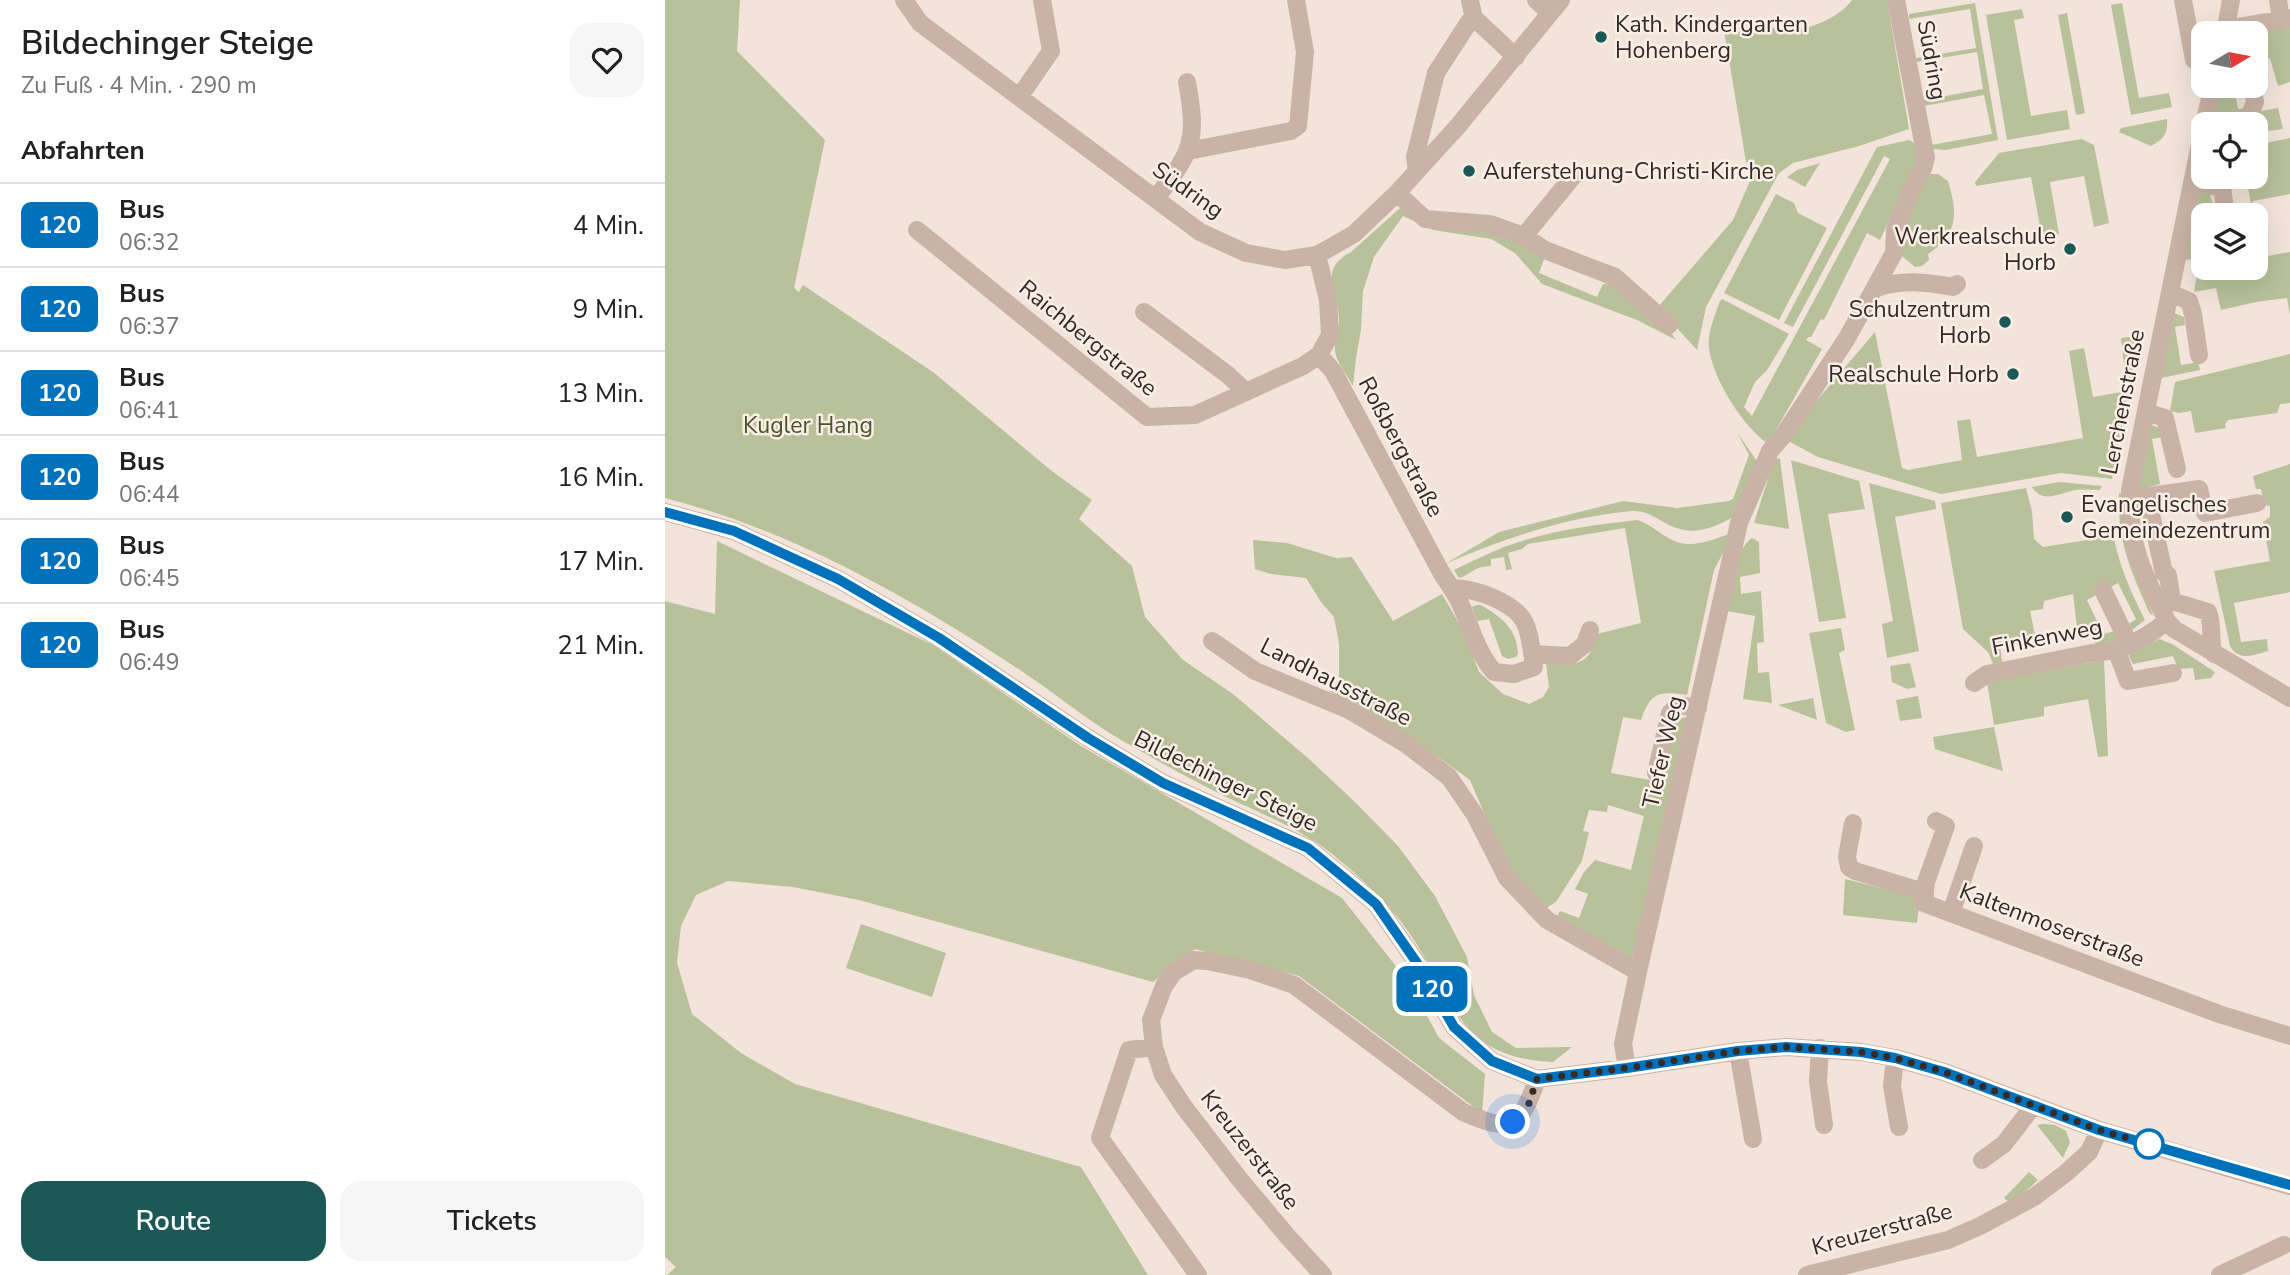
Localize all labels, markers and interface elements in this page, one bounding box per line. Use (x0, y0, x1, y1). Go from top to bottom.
place label: Kath. Kindergarten Hohenberg (1615, 9, 1808, 66)
street label: Südring (1910, 18, 1954, 102)
text: Bildechinger Steige (21, 21, 314, 66)
north arrow (2191, 21, 2268, 98)
map controls (2191, 21, 2268, 280)
button: heart (570, 23, 644, 97)
marker: Kath. Kindergarten Hohenberg (1593, 29, 1609, 45)
text: Zu Fuß · 4 Min. · 290 m (21, 70, 257, 101)
button: locate (2191, 112, 2268, 189)
text: Abfahrten (21, 133, 145, 168)
street label: Südring (1146, 154, 1230, 226)
place label: Auferstehung-Christi-Kirche (1483, 156, 1774, 187)
marker: Auferstehung-Christi-Kirche (1461, 163, 1477, 179)
text: Bus (119, 192, 165, 227)
button: layers (2191, 203, 2268, 280)
text: 4 Min. (573, 208, 644, 243)
text: 120 (38, 209, 81, 241)
place label: Werkrealschule Horb (1894, 221, 2056, 278)
text: 06:32 (119, 227, 179, 258)
marker: Werkrealschule Horb (2062, 241, 2078, 257)
street label: Raichbergstraße (1012, 273, 1164, 403)
text: Bus (119, 276, 165, 311)
text: 9 Min. (573, 292, 644, 327)
text: 120 (38, 293, 81, 325)
place label: Schulzentrum Horb (1849, 294, 1991, 351)
text: 06:37 (119, 311, 179, 342)
marker: Schulzentrum Horb (1997, 314, 2013, 330)
street label: Lerchenstraße (2094, 327, 2152, 477)
place label: Realschule Horb (1828, 359, 1999, 390)
text: Bus (119, 360, 165, 395)
marker: Realschule Horb (2005, 366, 2021, 382)
street label: Roßbergstraße (1351, 371, 1451, 523)
text: 13 Min. (557, 376, 644, 411)
text: 120 (38, 377, 81, 409)
text: 06:41 (119, 395, 179, 426)
park label: Kugler Hang (743, 410, 873, 441)
text: Bus (119, 444, 165, 479)
text: 16 Min. (557, 460, 644, 495)
text: 120 (38, 461, 81, 493)
text: 06:44 (119, 479, 179, 510)
place label: Evangelisches Gemeindezentrum (2081, 489, 2270, 546)
marker: Evangelisches Gemeindezentrum (2059, 509, 2075, 525)
text: Bus (119, 528, 165, 563)
text: 17 Min. (557, 544, 644, 579)
text: 120 (38, 545, 81, 577)
text: 06:45 (119, 563, 179, 594)
street label: Finkenweg (1989, 611, 2105, 663)
text: Bus (119, 612, 165, 647)
text: 21 Min. (557, 628, 644, 663)
text: 120 (38, 629, 81, 661)
street label: Landhausstraße (1255, 630, 1417, 734)
text: 06:49 (119, 647, 179, 678)
street label: Tiefer Weg (1635, 693, 1691, 811)
street label: Bildechinger Steige (1129, 723, 1323, 839)
street label: Kaltenmoserstraße (1955, 875, 2149, 975)
line badge: 120 (1392, 966, 1472, 1012)
text: 120 (1410, 973, 1454, 1005)
street label: Kreuzerstraße (1193, 1084, 1307, 1216)
your location (1495, 1104, 1530, 1139)
unlabelled marker (2134, 1129, 2164, 1159)
button: Route (21, 1181, 326, 1261)
button: Tickets (340, 1181, 644, 1261)
street label: Kreuzerstraße (1808, 1195, 1956, 1263)

